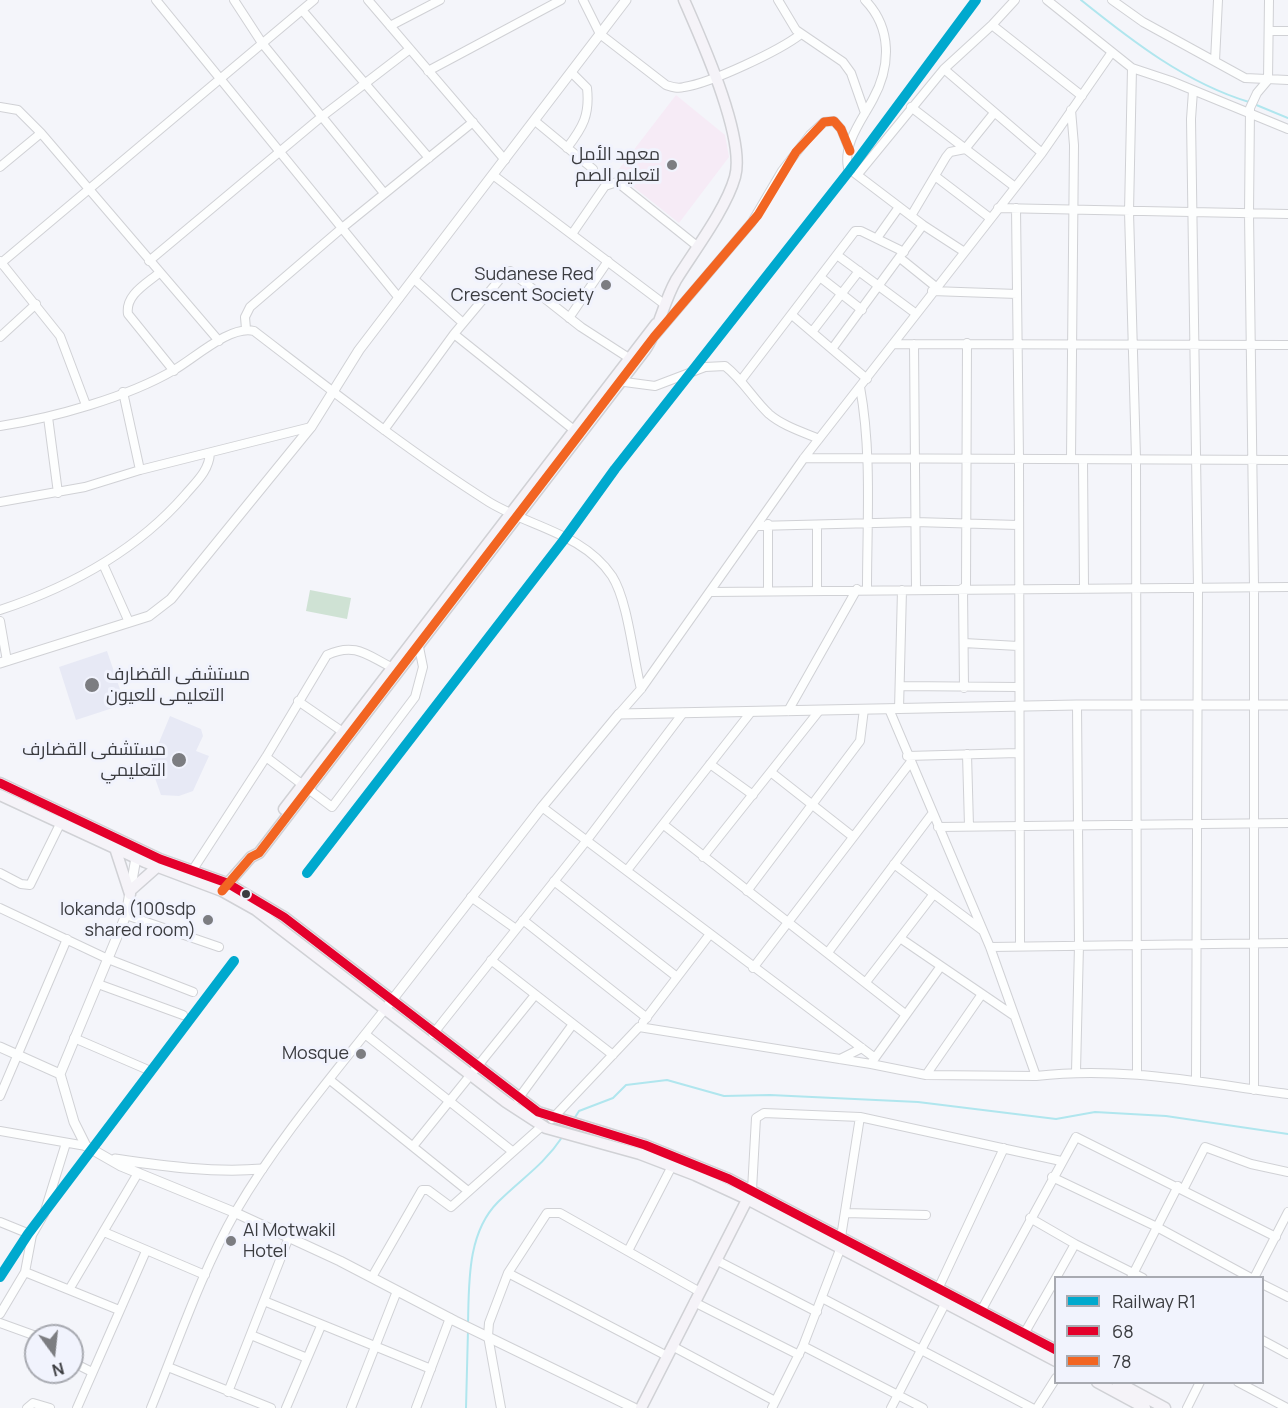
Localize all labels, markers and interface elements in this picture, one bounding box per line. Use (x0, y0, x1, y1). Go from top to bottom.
place label: معهد الأمل لتعليم الصم (571, 144, 660, 186)
marker: معهد الأمل لتعليم الصم (665, 158, 679, 172)
place label: Sudanese Red Crescent Society (451, 264, 594, 306)
marker: Sudanese Red Crescent Society (599, 278, 613, 292)
place label: مستشفى القضارف التعليمى للعيون (106, 664, 250, 706)
marker: مستشفى القضارف التعليمى للعيون (83, 676, 101, 694)
place label: مستشفى القضارف التعليمي (22, 739, 166, 782)
marker: مستشفى القضارف التعليمي (170, 751, 188, 769)
unlabelled marker (240, 888, 252, 900)
place label: lokanda (100sdp shared room) (60, 899, 196, 942)
marker: lokanda (100sdp shared room) (201, 913, 215, 927)
place label: Mosque (282, 1043, 349, 1065)
marker: Mosque (354, 1047, 368, 1061)
place label: Al Motwakil Hotel (243, 1220, 336, 1262)
marker: Al Motwakil Hotel (224, 1234, 238, 1248)
legend (1054, 1276, 1264, 1384)
text: Railway R1 (1112, 1289, 1196, 1313)
text: 68 (1112, 1319, 1134, 1343)
north arrow (24, 1324, 84, 1384)
text: 78 (1112, 1349, 1132, 1373)
text: N (50, 1357, 67, 1382)

